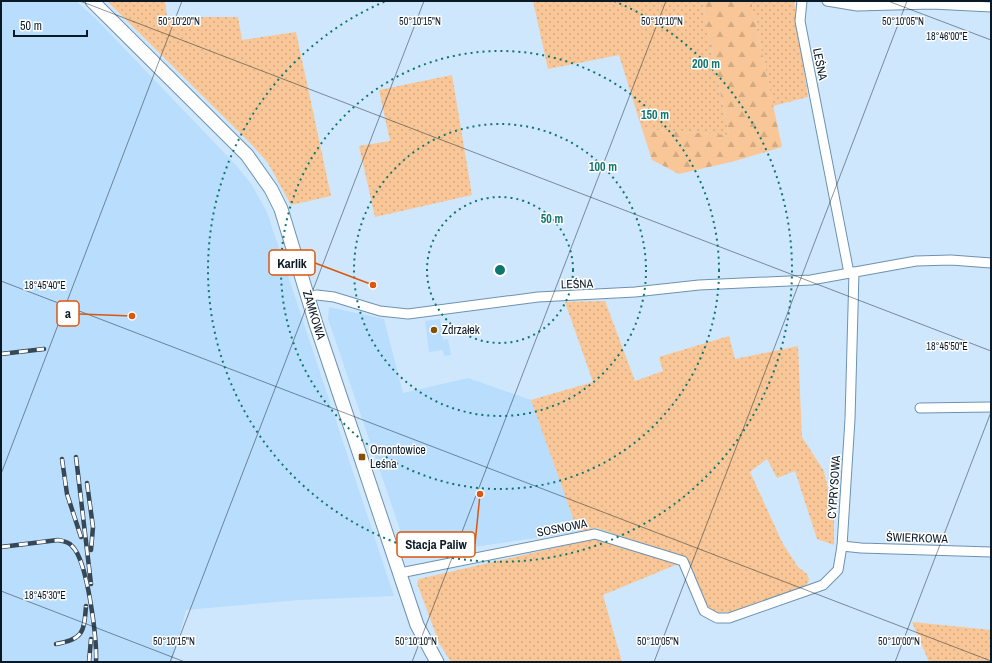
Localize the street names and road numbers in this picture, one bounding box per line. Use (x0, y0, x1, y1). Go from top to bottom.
street label: LEŚNA (809, 47, 831, 82)
street label: LEŚNA (561, 275, 594, 293)
street label: ZAMKOWA (299, 289, 329, 342)
street label: CYPRYSOWA (824, 454, 844, 519)
street label: SOSNOWA (535, 515, 589, 541)
street label: ŚWIERKOWA (886, 529, 949, 547)

